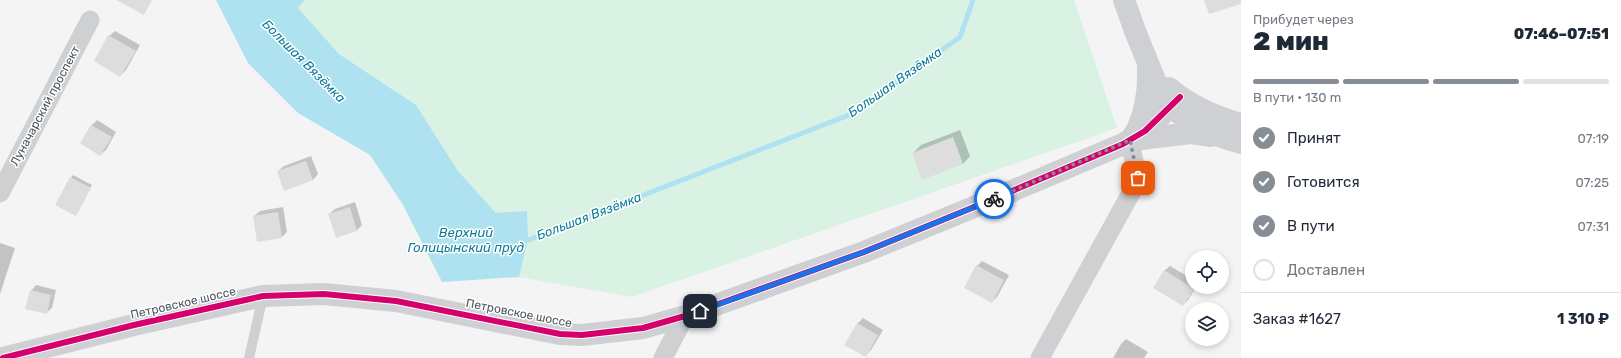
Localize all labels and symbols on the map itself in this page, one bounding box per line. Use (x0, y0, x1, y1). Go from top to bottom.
water label: Большая Вязёмка (259, 16, 349, 106)
street label: Луначарский проспект (7, 44, 83, 168)
water label: Большая Вязёмка (845, 44, 945, 120)
pin (1121, 161, 1155, 195)
courier (974, 179, 1014, 219)
water label: Большая Вязёмка (534, 189, 644, 243)
water label: Верхний Голицынский пруд (408, 225, 525, 255)
street label: Петровское шоссе (129, 284, 237, 322)
pin (683, 294, 717, 328)
street label: Петровское шоссе (465, 296, 574, 330)

